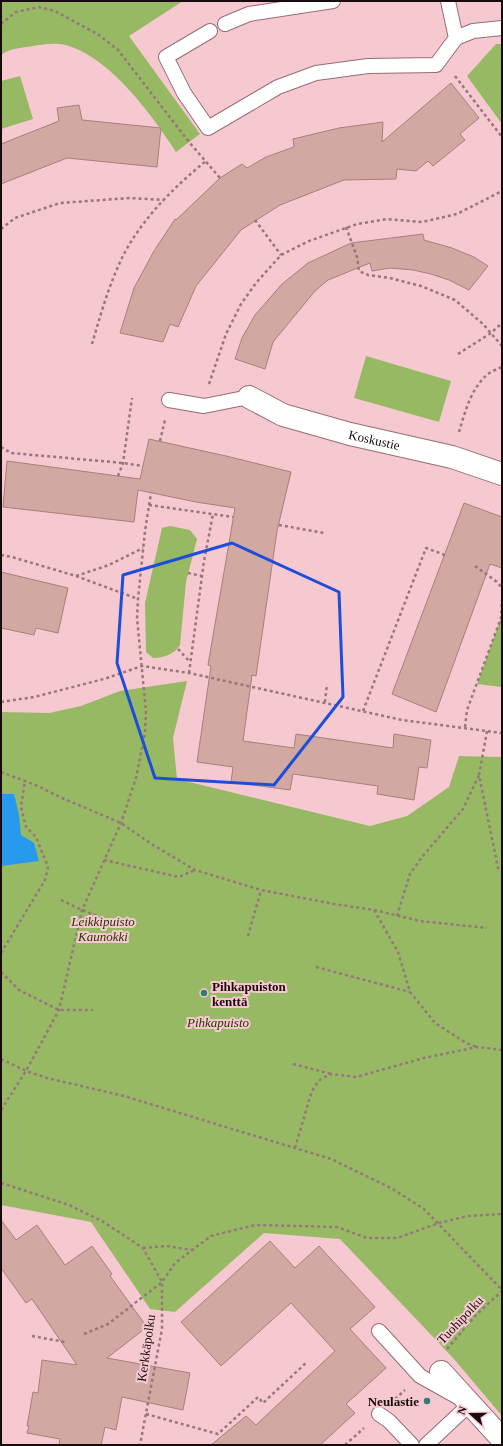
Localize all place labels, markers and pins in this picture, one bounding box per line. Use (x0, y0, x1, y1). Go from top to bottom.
place label: Pihkapuiston kenttä (212, 979, 286, 1009)
marker: Pihkapuiston kenttä (199, 988, 209, 998)
place label: Neulastie (368, 1394, 419, 1409)
marker: Neulastie (422, 1396, 432, 1406)

